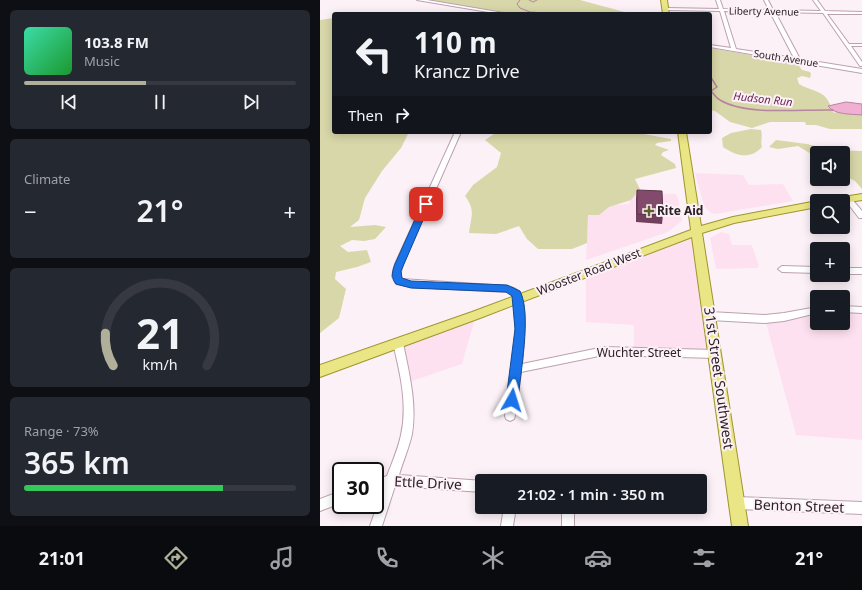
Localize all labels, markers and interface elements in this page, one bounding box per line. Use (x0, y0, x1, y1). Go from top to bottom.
street label: Liberty Avenue (729, 3, 800, 19)
text: 110 m (414, 23, 497, 61)
icon: left (348, 28, 400, 80)
text: 103.8 FM (84, 32, 149, 52)
street label: South Avenue (753, 46, 820, 70)
text: Music (84, 52, 120, 70)
text: Krancz Drive (414, 59, 520, 83)
water label: Hudson Run (733, 88, 793, 109)
icon: previous (58, 91, 80, 113)
icon: pause (149, 91, 171, 113)
icon: next (240, 91, 262, 113)
icon: right (391, 104, 413, 126)
text: Then (348, 105, 383, 125)
map controls (810, 146, 850, 330)
button: sound (810, 146, 850, 186)
text: Climate (24, 170, 70, 188)
pin (409, 187, 443, 221)
text: 21° (136, 190, 184, 231)
icon: arrive (415, 193, 437, 215)
button: search (810, 194, 850, 234)
text: − (24, 196, 37, 226)
text: + (283, 196, 296, 226)
place label: Rite Aid (657, 202, 703, 219)
marker: Rite Aid (644, 206, 654, 216)
button: + (810, 242, 850, 282)
street label: Wooster Road West (534, 244, 644, 299)
button: − (810, 290, 850, 330)
text: 21 (136, 304, 184, 360)
street label: 31st Street Southwest (700, 306, 739, 450)
street label: Wuchter Street (597, 344, 682, 361)
text: km/h (142, 354, 178, 373)
position arrow (491, 379, 533, 421)
text: Range · 73% (24, 422, 99, 440)
text: 365 km (24, 442, 130, 483)
speed limit sign: 30 (332, 462, 384, 514)
street label: Ettle Drive (394, 471, 462, 494)
text: 21:02 · 1 min · 350 m (517, 484, 665, 504)
street label: Benton Street (753, 494, 845, 517)
icon: directions (162, 544, 190, 572)
icon: music (268, 544, 296, 572)
icon: phone (373, 544, 401, 572)
icon: climate (479, 544, 507, 572)
icon: car (584, 544, 612, 572)
icon: filters (690, 544, 718, 572)
text: 21:01 (39, 546, 85, 570)
text: 21° (795, 546, 823, 570)

